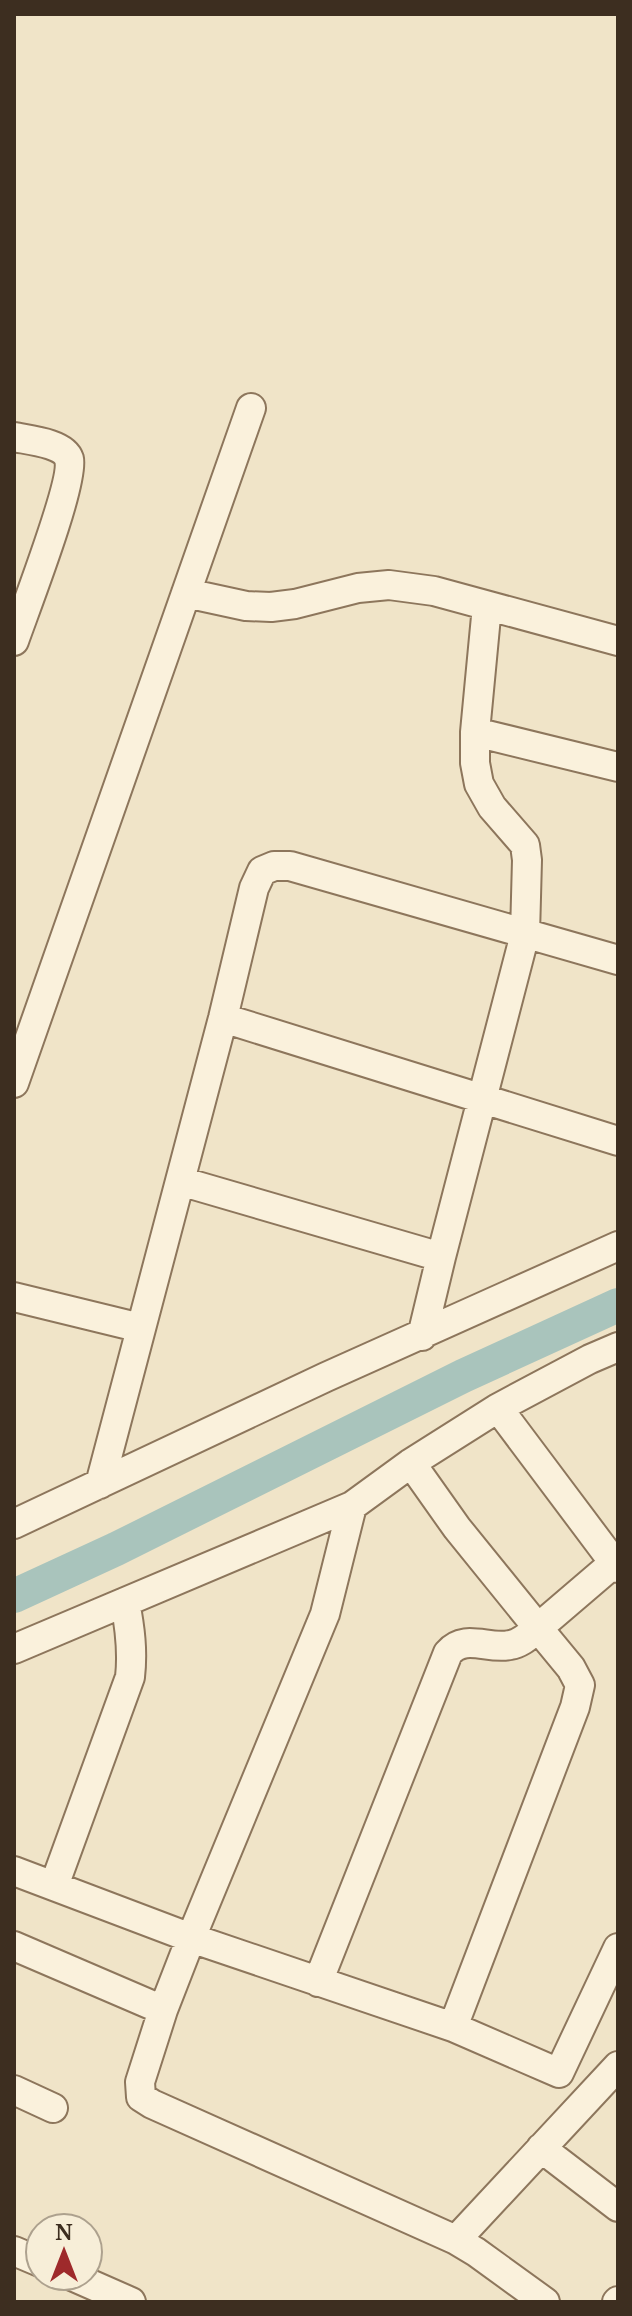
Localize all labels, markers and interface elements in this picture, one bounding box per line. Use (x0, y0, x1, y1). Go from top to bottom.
north arrow (24, 2212, 104, 2292)
text: N (55, 2216, 73, 2246)

